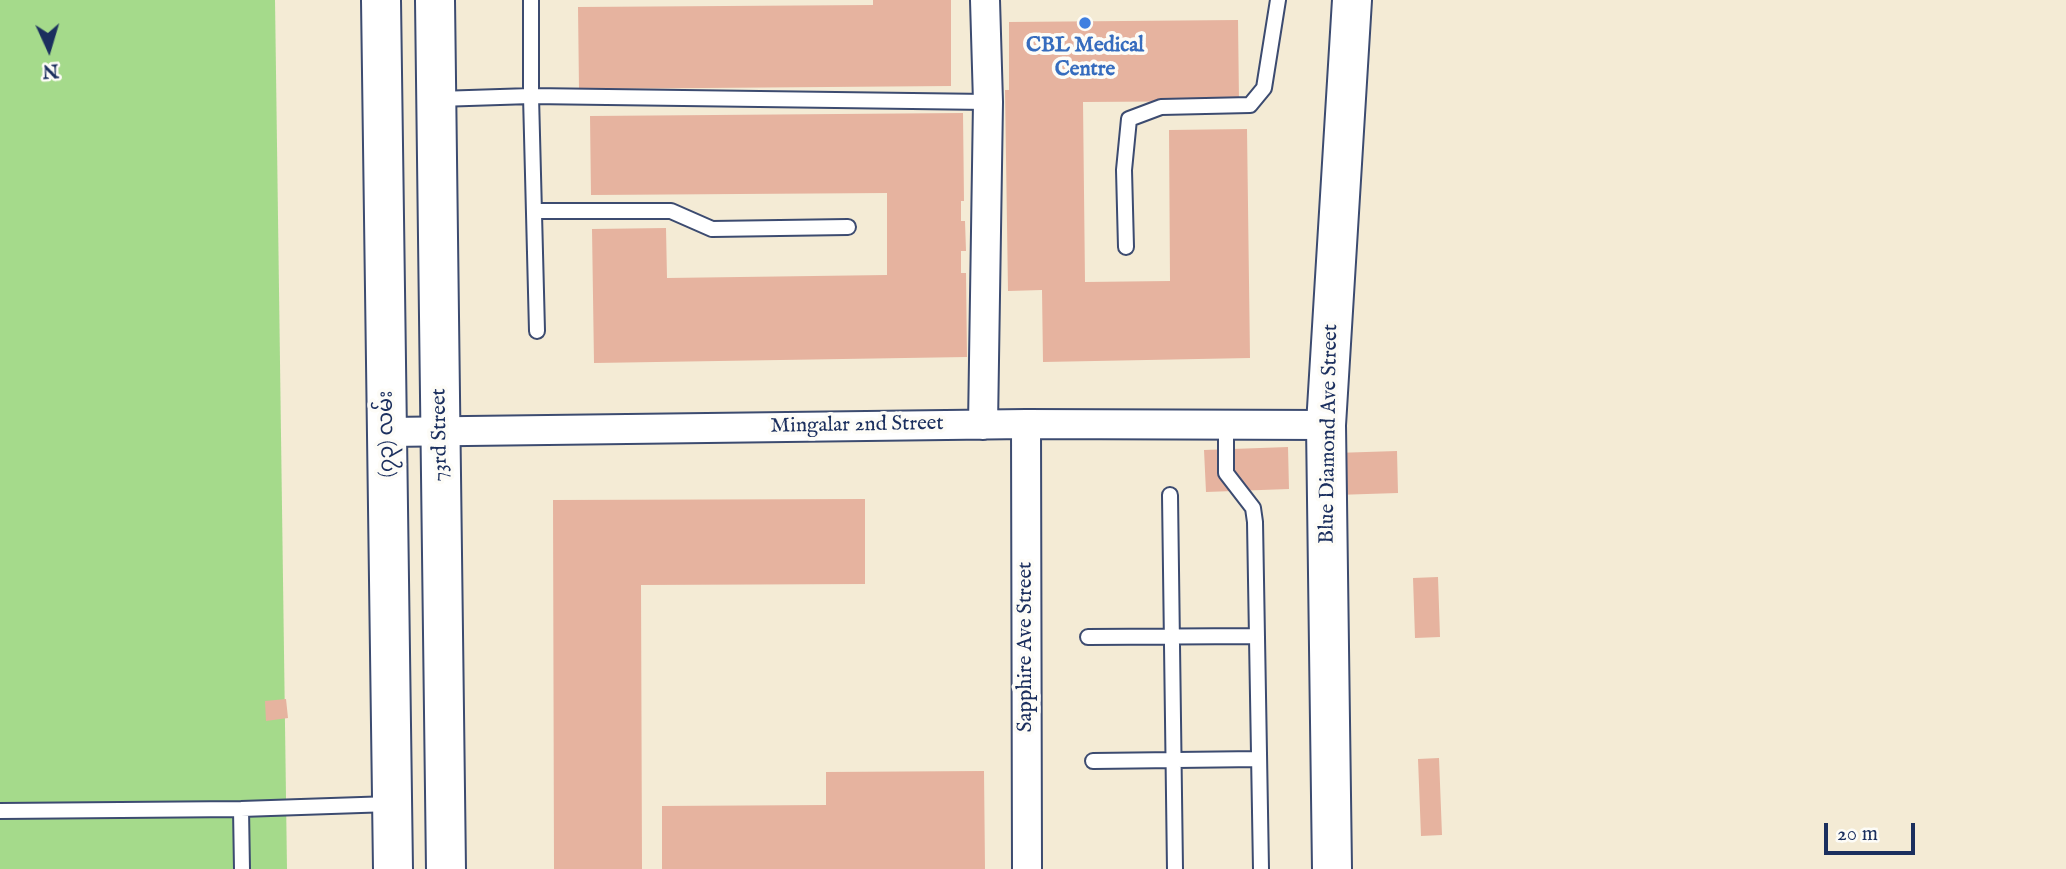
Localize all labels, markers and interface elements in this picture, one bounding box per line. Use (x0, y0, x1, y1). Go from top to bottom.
north arrow (14, 14, 84, 84)
marker: CBL Medical Centre (1077, 15, 1093, 31)
place label: CBL Medical Centre (1026, 34, 1144, 84)
text: N (41, 57, 60, 82)
street label: Blue Diamond Ave Street (1315, 324, 1345, 544)
street label: 73rd Street (428, 388, 454, 482)
street label: (၇၃) လမ်း (375, 390, 401, 478)
street label: Mingalar 2nd Street (770, 412, 944, 440)
street label: Sapphire Ave Street (1014, 562, 1040, 732)
scale bar (1828, 810, 1919, 854)
text: 20 m (1837, 821, 1878, 848)

